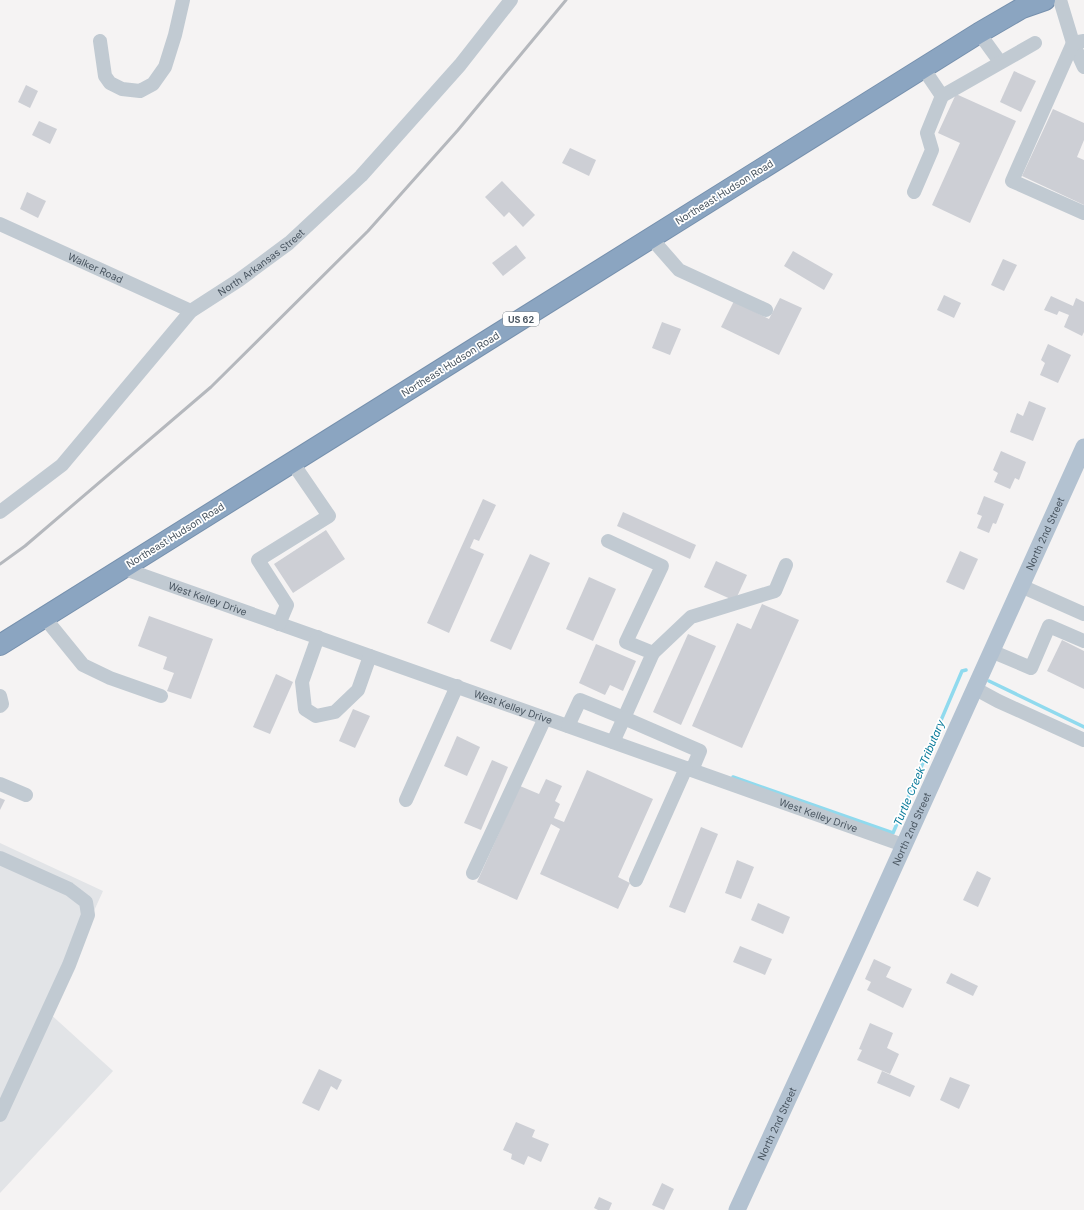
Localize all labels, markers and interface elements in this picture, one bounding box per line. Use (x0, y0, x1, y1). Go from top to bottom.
street label: Northeast Hudson Road (673, 157, 775, 227)
street label: North Arkansas Street (215, 226, 307, 298)
street label: Walker Road (66, 250, 125, 285)
road number: US 62 (503, 312, 539, 326)
street label: Northeast Hudson Road (399, 329, 501, 399)
street label: North 2nd Street (1023, 495, 1067, 572)
street label: Northeast Hudson Road (124, 500, 226, 570)
street label: West Kelley Drive (167, 579, 249, 618)
street label: West Kelley Drive (472, 687, 554, 726)
water label: Turtle Creek Tributary (890, 717, 948, 828)
street label: North 2nd Street (890, 790, 933, 867)
street label: West Kelley Drive (778, 796, 860, 835)
street label: North 2nd Street (755, 1085, 799, 1162)

